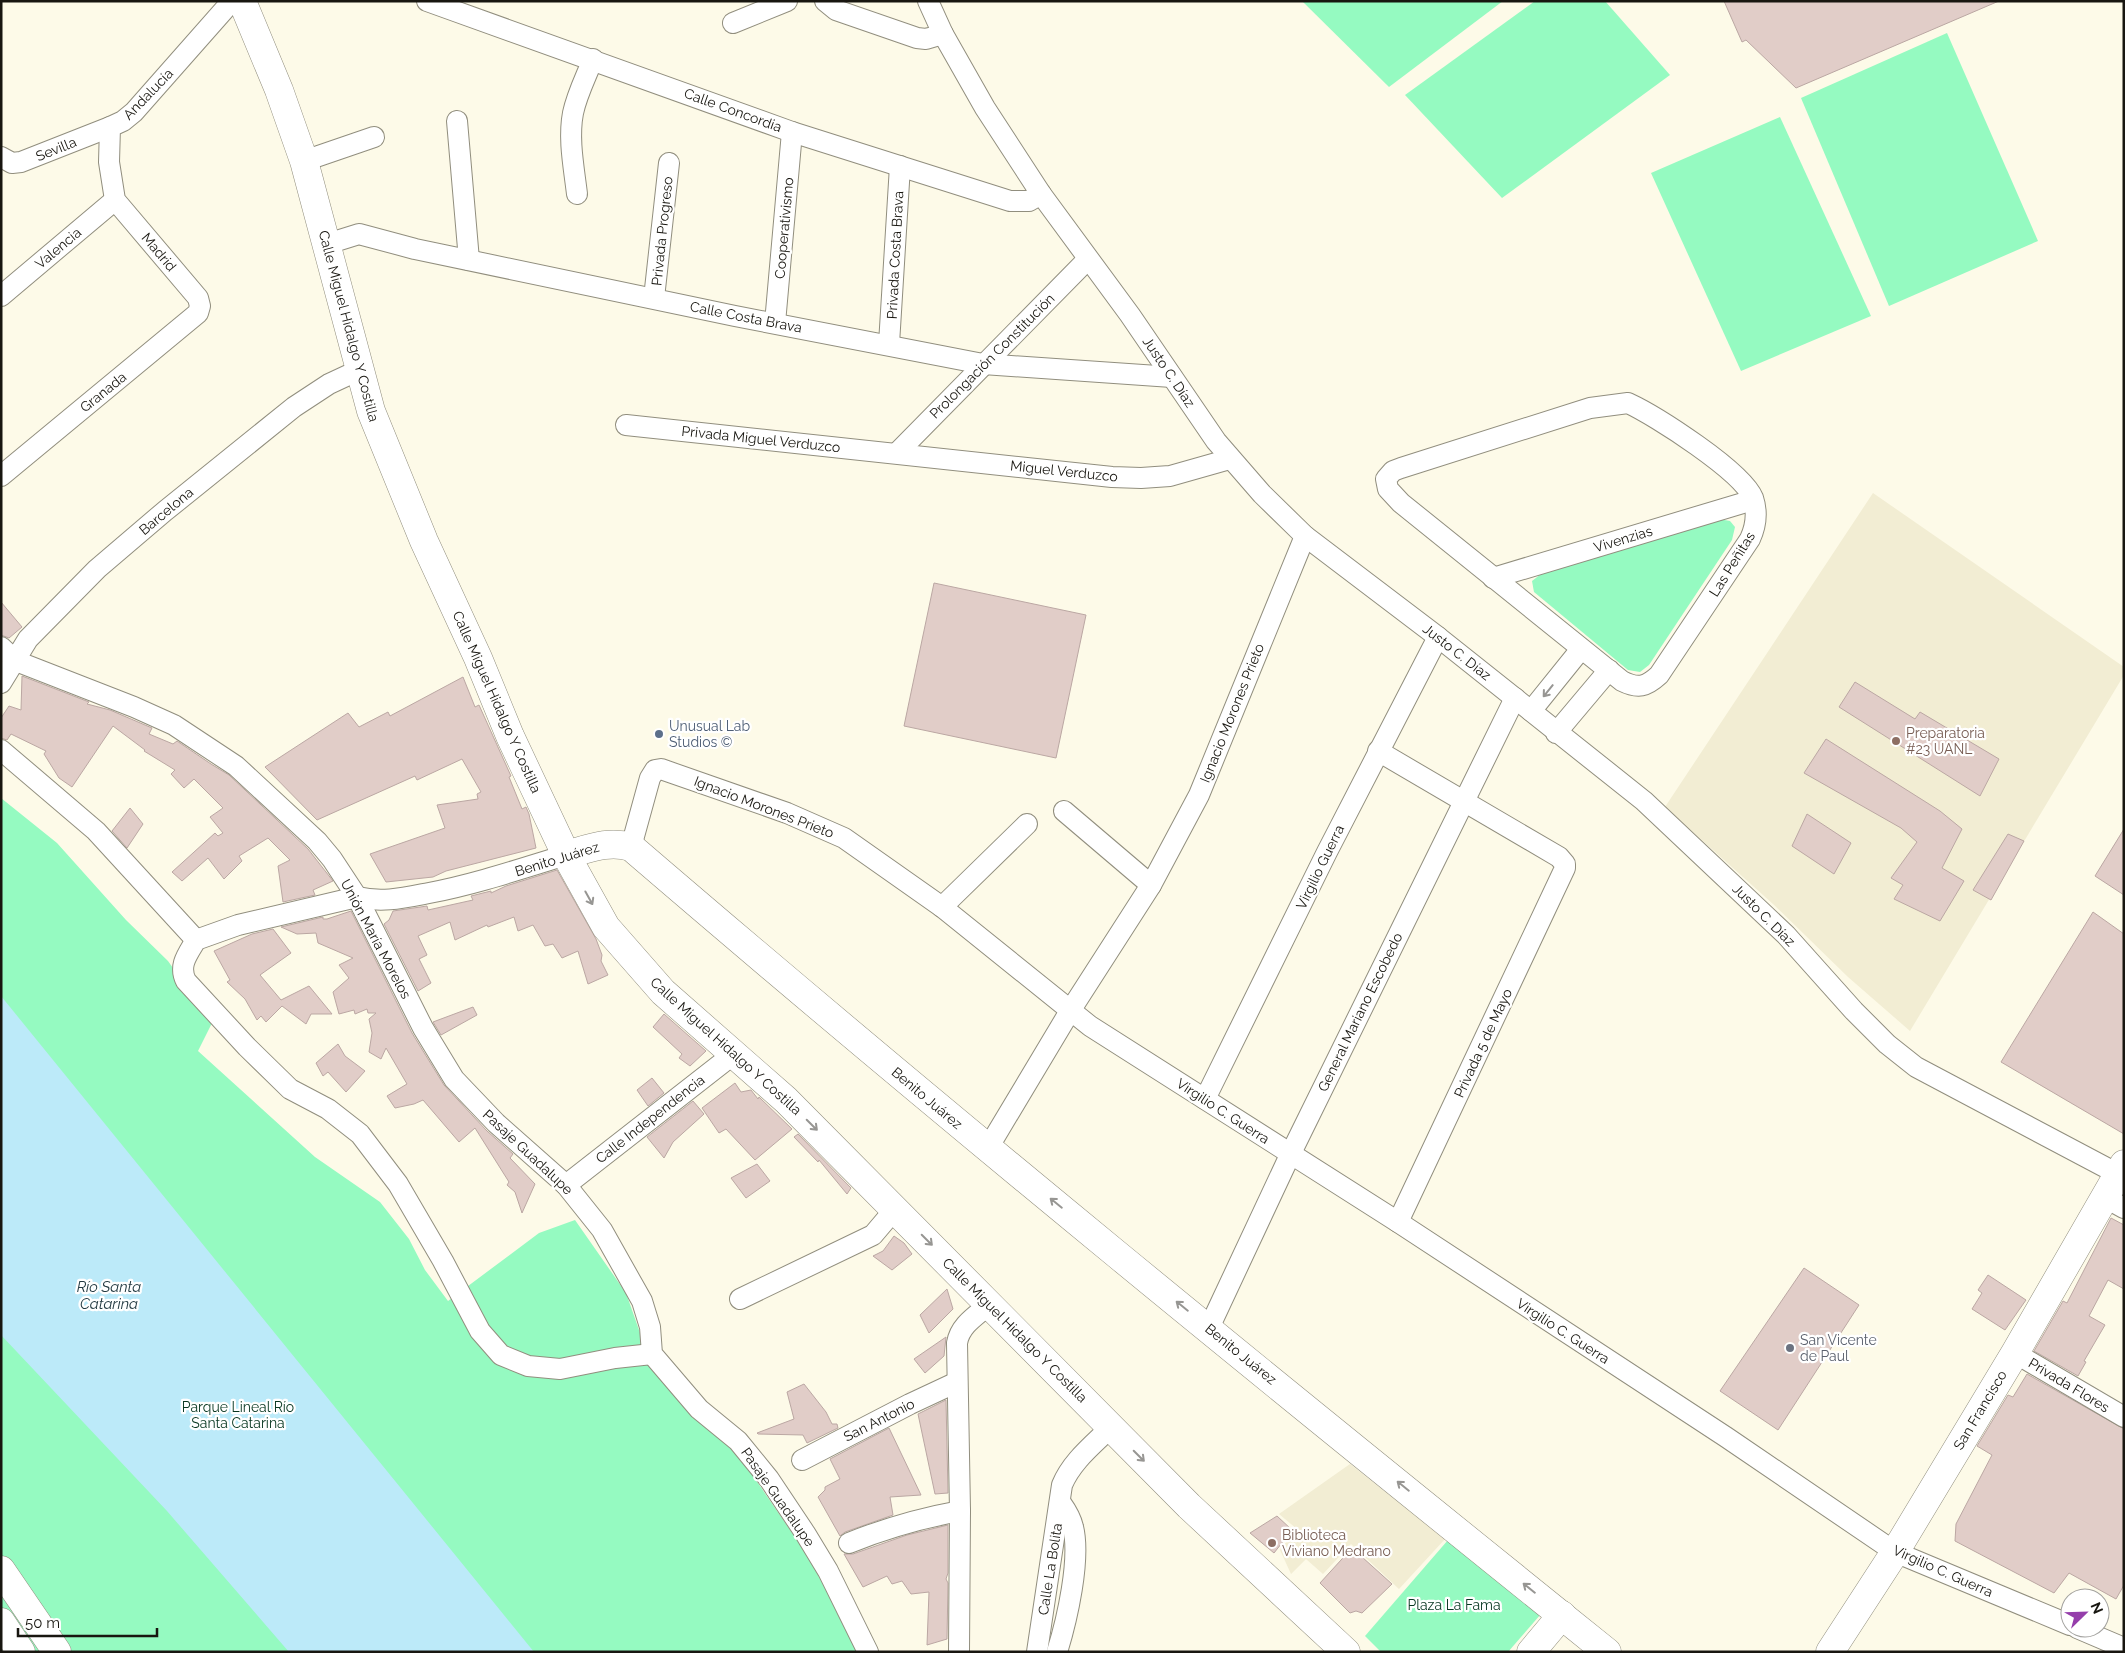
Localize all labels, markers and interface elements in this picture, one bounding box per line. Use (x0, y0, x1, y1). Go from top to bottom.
street label: Andalucía (120, 65, 176, 123)
street label: Calle Concordia (682, 85, 784, 135)
street label: Sevilla (33, 134, 79, 164)
street label: Privada Progreso (648, 176, 676, 286)
street label: Cooperativismo (772, 177, 796, 279)
street label: Privada Costa Brava (884, 190, 906, 320)
street label: Valencia (32, 224, 84, 272)
street label: Calle Miguel Hidalgo Y Costilla (316, 229, 382, 423)
street label: Madrid (138, 230, 180, 274)
street label: Prolongación Constitución (926, 290, 1058, 422)
street label: Calle Costa Brava (689, 298, 803, 336)
street label: Justo C. Díaz (1140, 334, 1199, 410)
street label: Granada (77, 369, 129, 415)
street label: Privada Miguel Verduzco (681, 423, 841, 455)
street label: Miguel Verduzco (1009, 457, 1119, 485)
street label: Barcelona (136, 484, 196, 538)
street label: Vivenzias (1592, 522, 1654, 555)
street label: Las Peñitas (1706, 529, 1758, 599)
street label: Calle Miguel Hidalgo Y Costilla (450, 609, 544, 795)
street label: Justo C. Díaz (1420, 621, 1494, 683)
street label: Ignacio Morones Prieto (1197, 641, 1267, 785)
one-way arrow (1542, 684, 1553, 697)
place label: Unusual Lab Studios © (669, 718, 750, 750)
place label: Preparatoria #23 UANL (1906, 725, 1985, 757)
marker: Unusual Lab Studios © (653, 728, 665, 740)
marker: Preparatoria #23 UANL (1890, 735, 1902, 747)
street label: Ignacio Morones Prieto (692, 773, 836, 841)
street label: Virgilio Guerra (1293, 822, 1347, 912)
street label: Benito Juárez (513, 839, 601, 879)
street label: Unión María Morelos (338, 876, 414, 1002)
street label: Justo C. Díaz (1729, 880, 1799, 950)
one-way arrow (584, 891, 594, 906)
street label: General Mariano Escobedo (1315, 930, 1405, 1094)
street label: Calle Miguel Hidalgo Y Costilla (647, 974, 805, 1118)
street label: Privada 5 de Mayo (1451, 986, 1515, 1100)
street label: Benito Juárez (888, 1064, 966, 1132)
street label: Calle Independencia (592, 1072, 708, 1166)
street label: Virgilio C. Guerra (1174, 1075, 1272, 1147)
street label: Pasaje Guadalupe (480, 1106, 576, 1198)
one-way arrow (806, 1119, 818, 1132)
one-way arrow (1049, 1198, 1062, 1209)
one-way arrow (921, 1234, 933, 1246)
street label: Calle Miguel Hidalgo Y Costilla (939, 1254, 1091, 1406)
water label: Río Santa Catarina (77, 1278, 141, 1313)
street label: Virgilio C. Guerra (1514, 1295, 1612, 1367)
one-way arrow (1175, 1300, 1188, 1311)
street label: Benito Juárez (1202, 1320, 1280, 1388)
place label: San Vicente de Paul (1800, 1332, 1877, 1364)
marker: San Vicente de Paul (1784, 1342, 1796, 1354)
street label: Privada Flores (2026, 1355, 2113, 1416)
street label: San Francisco (1950, 1367, 2010, 1453)
street label: San Antonio (841, 1395, 917, 1445)
park label: Parque Lineal Río Santa Catarina (182, 1399, 294, 1431)
street label: Pasaje Guadalupe (738, 1445, 818, 1549)
one-way arrow (1133, 1450, 1145, 1462)
one-way arrow (1396, 1480, 1409, 1491)
street label: Calle La Bolita (1035, 1522, 1065, 1616)
place label: Biblioteca Viviano Medrano (1282, 1527, 1391, 1559)
marker: Biblioteca Viviano Medrano (1266, 1537, 1278, 1549)
street label: Virgilio C. Guerra (1891, 1542, 1995, 1600)
one-way arrow (1522, 1583, 1535, 1594)
north arrow (2060, 1588, 2110, 1638)
park label: Plaza La Fama (1407, 1597, 1501, 1613)
text: N (2088, 1600, 2106, 1616)
scale bar (18, 1606, 156, 1638)
text: 50 m (25, 1614, 60, 1632)

